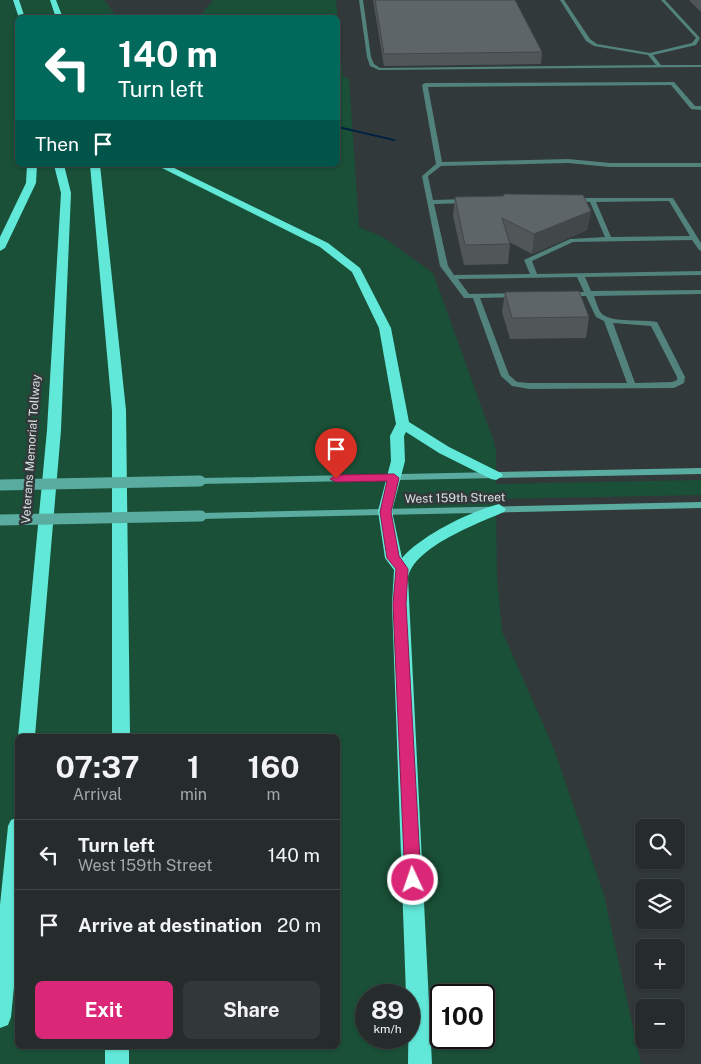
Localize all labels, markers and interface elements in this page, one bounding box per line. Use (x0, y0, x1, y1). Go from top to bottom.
text: 140 m (118, 34, 218, 75)
icon: left (35, 35, 100, 100)
text: Turn left (118, 76, 204, 102)
icon: arrive (89, 130, 117, 158)
text: Then (35, 133, 79, 155)
street label: Veterans Memorial Tollway (19, 373, 43, 524)
pin (315, 428, 357, 479)
icon: arrive (322, 435, 350, 463)
street label: West 159th Street (404, 490, 506, 506)
text: 07:37 (56, 749, 139, 785)
text: 1 (187, 749, 200, 785)
text: 160 (248, 749, 299, 785)
text: Arrival (73, 785, 122, 804)
text: min (180, 785, 207, 804)
text: m (267, 785, 280, 804)
map controls (635, 819, 685, 1049)
button: search (635, 819, 685, 869)
text: Turn left (78, 834, 155, 856)
icon: left (35, 841, 63, 869)
text: 140 m (268, 844, 320, 866)
position arrow (386, 853, 438, 905)
text: West 159th Street (78, 856, 212, 875)
button: layers (635, 879, 685, 929)
icon: arrive (35, 911, 63, 939)
text: Arrive at destination (78, 914, 262, 936)
text: 20 m (277, 914, 321, 936)
button: + (635, 939, 685, 989)
button: Exit (35, 981, 173, 1039)
button: Share (183, 981, 320, 1039)
speed limit sign: 100 (430, 984, 495, 1049)
text: 89 (371, 995, 404, 1025)
button: − (635, 999, 685, 1049)
text: km/h (373, 1022, 402, 1036)

